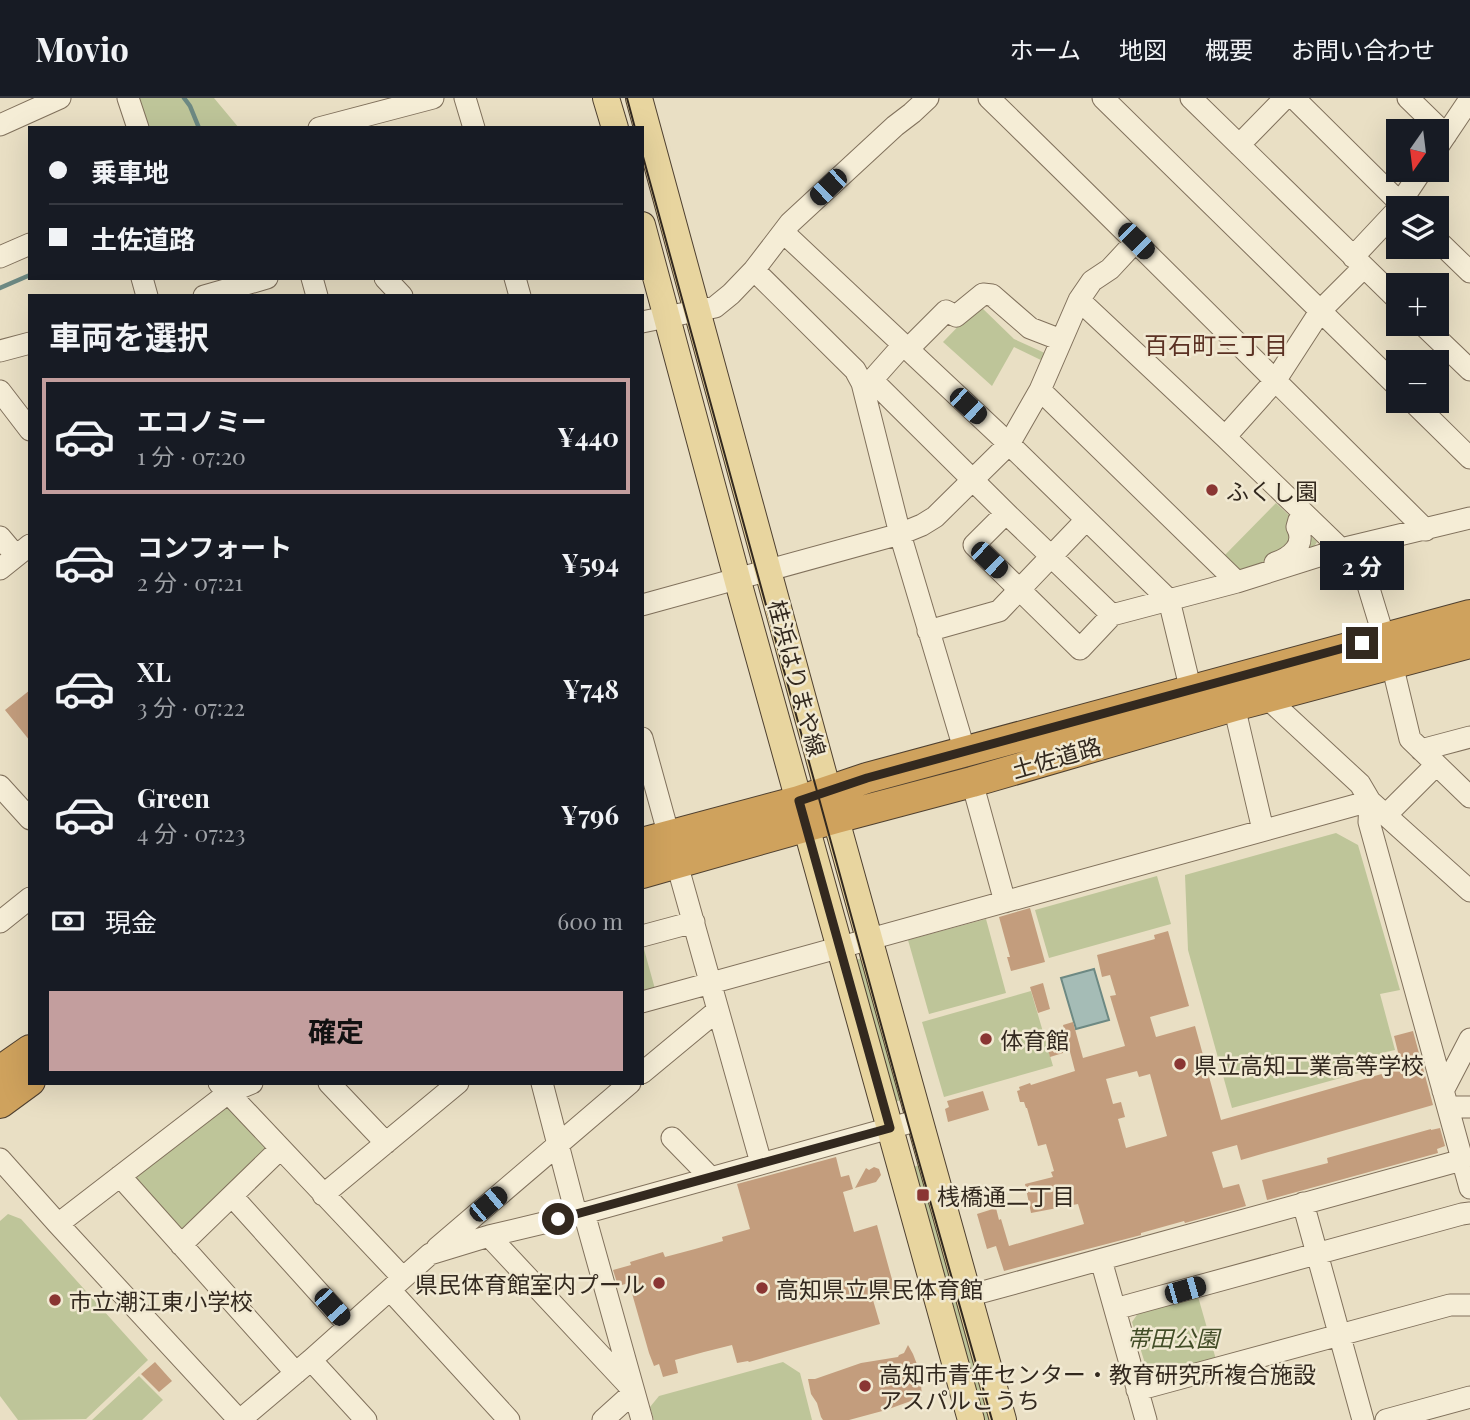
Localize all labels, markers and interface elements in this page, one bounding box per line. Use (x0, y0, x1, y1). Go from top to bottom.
text: Movio (35, 26, 129, 70)
text: ホーム (1010, 33, 1081, 65)
text: 地図 (1119, 33, 1167, 65)
text: 概要 (1205, 33, 1253, 65)
text: お問い合わせ (1291, 33, 1435, 65)
north arrow (1386, 119, 1449, 182)
map controls (1386, 119, 1449, 413)
text: 乗車地 (91, 154, 169, 189)
car (806, 165, 851, 209)
button: layers (1386, 196, 1449, 259)
car (1114, 219, 1159, 263)
text: 土佐道路 (91, 221, 195, 256)
button: + (1386, 273, 1449, 336)
text: 車両を選択 (49, 314, 209, 357)
district label: 百石町三丁目 (1144, 328, 1288, 360)
button: − (1386, 350, 1449, 413)
car (946, 384, 991, 428)
text: エコノミー (137, 403, 267, 438)
icon: car (53, 405, 116, 468)
text: ¥440 (557, 419, 619, 454)
text: 1 分 · 07:20 (137, 440, 246, 471)
place label: ふくし園 (1226, 475, 1318, 506)
marker: ふくし園 (1204, 482, 1220, 498)
text: コンフォート (137, 529, 292, 564)
icon: car (53, 531, 116, 594)
car (967, 538, 1012, 582)
callout: 2 分 (1320, 542, 1404, 590)
text: ¥594 (561, 545, 619, 580)
text: 2 分 (1342, 550, 1382, 581)
text: 2 分 · 07:21 (137, 566, 243, 597)
street label: 桂浜はりまや線 (762, 596, 834, 760)
route end (1346, 627, 1378, 659)
text: XL (137, 654, 171, 689)
icon: car (53, 657, 116, 720)
text: ¥748 (563, 671, 619, 706)
text: 3 分 · 07:22 (137, 691, 245, 722)
street label: 土佐道路 (1008, 729, 1104, 785)
text: Green (137, 780, 210, 815)
icon: car (53, 783, 116, 846)
text: ¥796 (561, 797, 619, 832)
text: 4 分 · 07:23 (137, 817, 245, 848)
icon: cash (49, 902, 87, 940)
text: 現金 (105, 904, 157, 939)
text: 600 m (557, 905, 623, 936)
button: 確定 (49, 991, 623, 1071)
place label: 体育館 (1000, 1024, 1069, 1055)
marker: 体育館 (978, 1031, 994, 1047)
place label: 県立高知工業高等学校 (1194, 1049, 1424, 1080)
marker: 県立高知工業高等学校 (1172, 1056, 1188, 1072)
place label: 桟橋通二丁目 (937, 1180, 1075, 1211)
car (466, 1182, 511, 1226)
marker: 桟橋通二丁目 (915, 1187, 931, 1203)
route start (542, 1203, 574, 1235)
place label: 県民体育館室内プール (415, 1268, 645, 1299)
place label: 高知県立県民体育館 (776, 1273, 983, 1304)
car (1162, 1274, 1209, 1306)
marker: 県民体育館室内プール (651, 1275, 667, 1291)
marker: 高知県立県民体育館 (754, 1280, 770, 1296)
car (311, 1284, 354, 1330)
place label: 市立潮江東小学校 (69, 1285, 253, 1316)
marker: 市立潮江東小学校 (47, 1292, 63, 1308)
park label: 帯田公園 (1127, 1322, 1222, 1353)
place label: 高知市青年センター・教育研究所複合施設 アスパルこうち (879, 1358, 1316, 1415)
marker: 高知市青年センター・教育研究所複合施設 アスパルこうち (857, 1378, 873, 1394)

